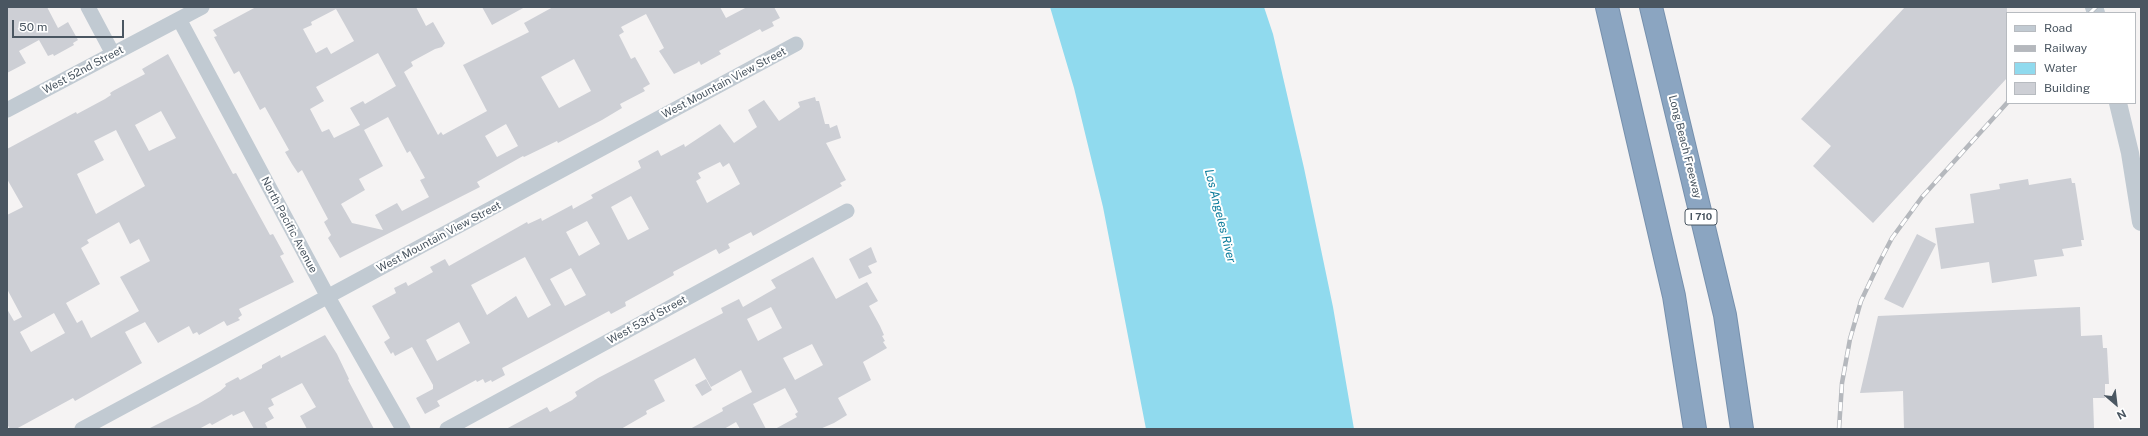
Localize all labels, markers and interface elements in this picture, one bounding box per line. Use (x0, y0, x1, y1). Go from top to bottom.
scale bar (14, 12, 126, 38)
legend (2006, 12, 2136, 104)
text: 50 m (19, 20, 47, 34)
text: Road (2044, 21, 2072, 35)
text: Railway (2044, 41, 2087, 55)
street label: West 52nd Street (40, 43, 126, 97)
street label: West Mountain View Street (660, 45, 788, 121)
text: Water (2044, 61, 2077, 75)
text: Building (2044, 81, 2090, 95)
street label: Long Beach Freeway (1666, 94, 1704, 200)
water label: Los Angeles River (1201, 168, 1239, 264)
street label: North Pacific Avenue (258, 175, 320, 275)
street label: West Mountain View Street (375, 199, 503, 275)
road number: I 710 (1685, 209, 1717, 225)
street label: West 53rd Street (605, 293, 689, 347)
north arrow (2096, 384, 2136, 424)
text: N (2115, 407, 2128, 422)

